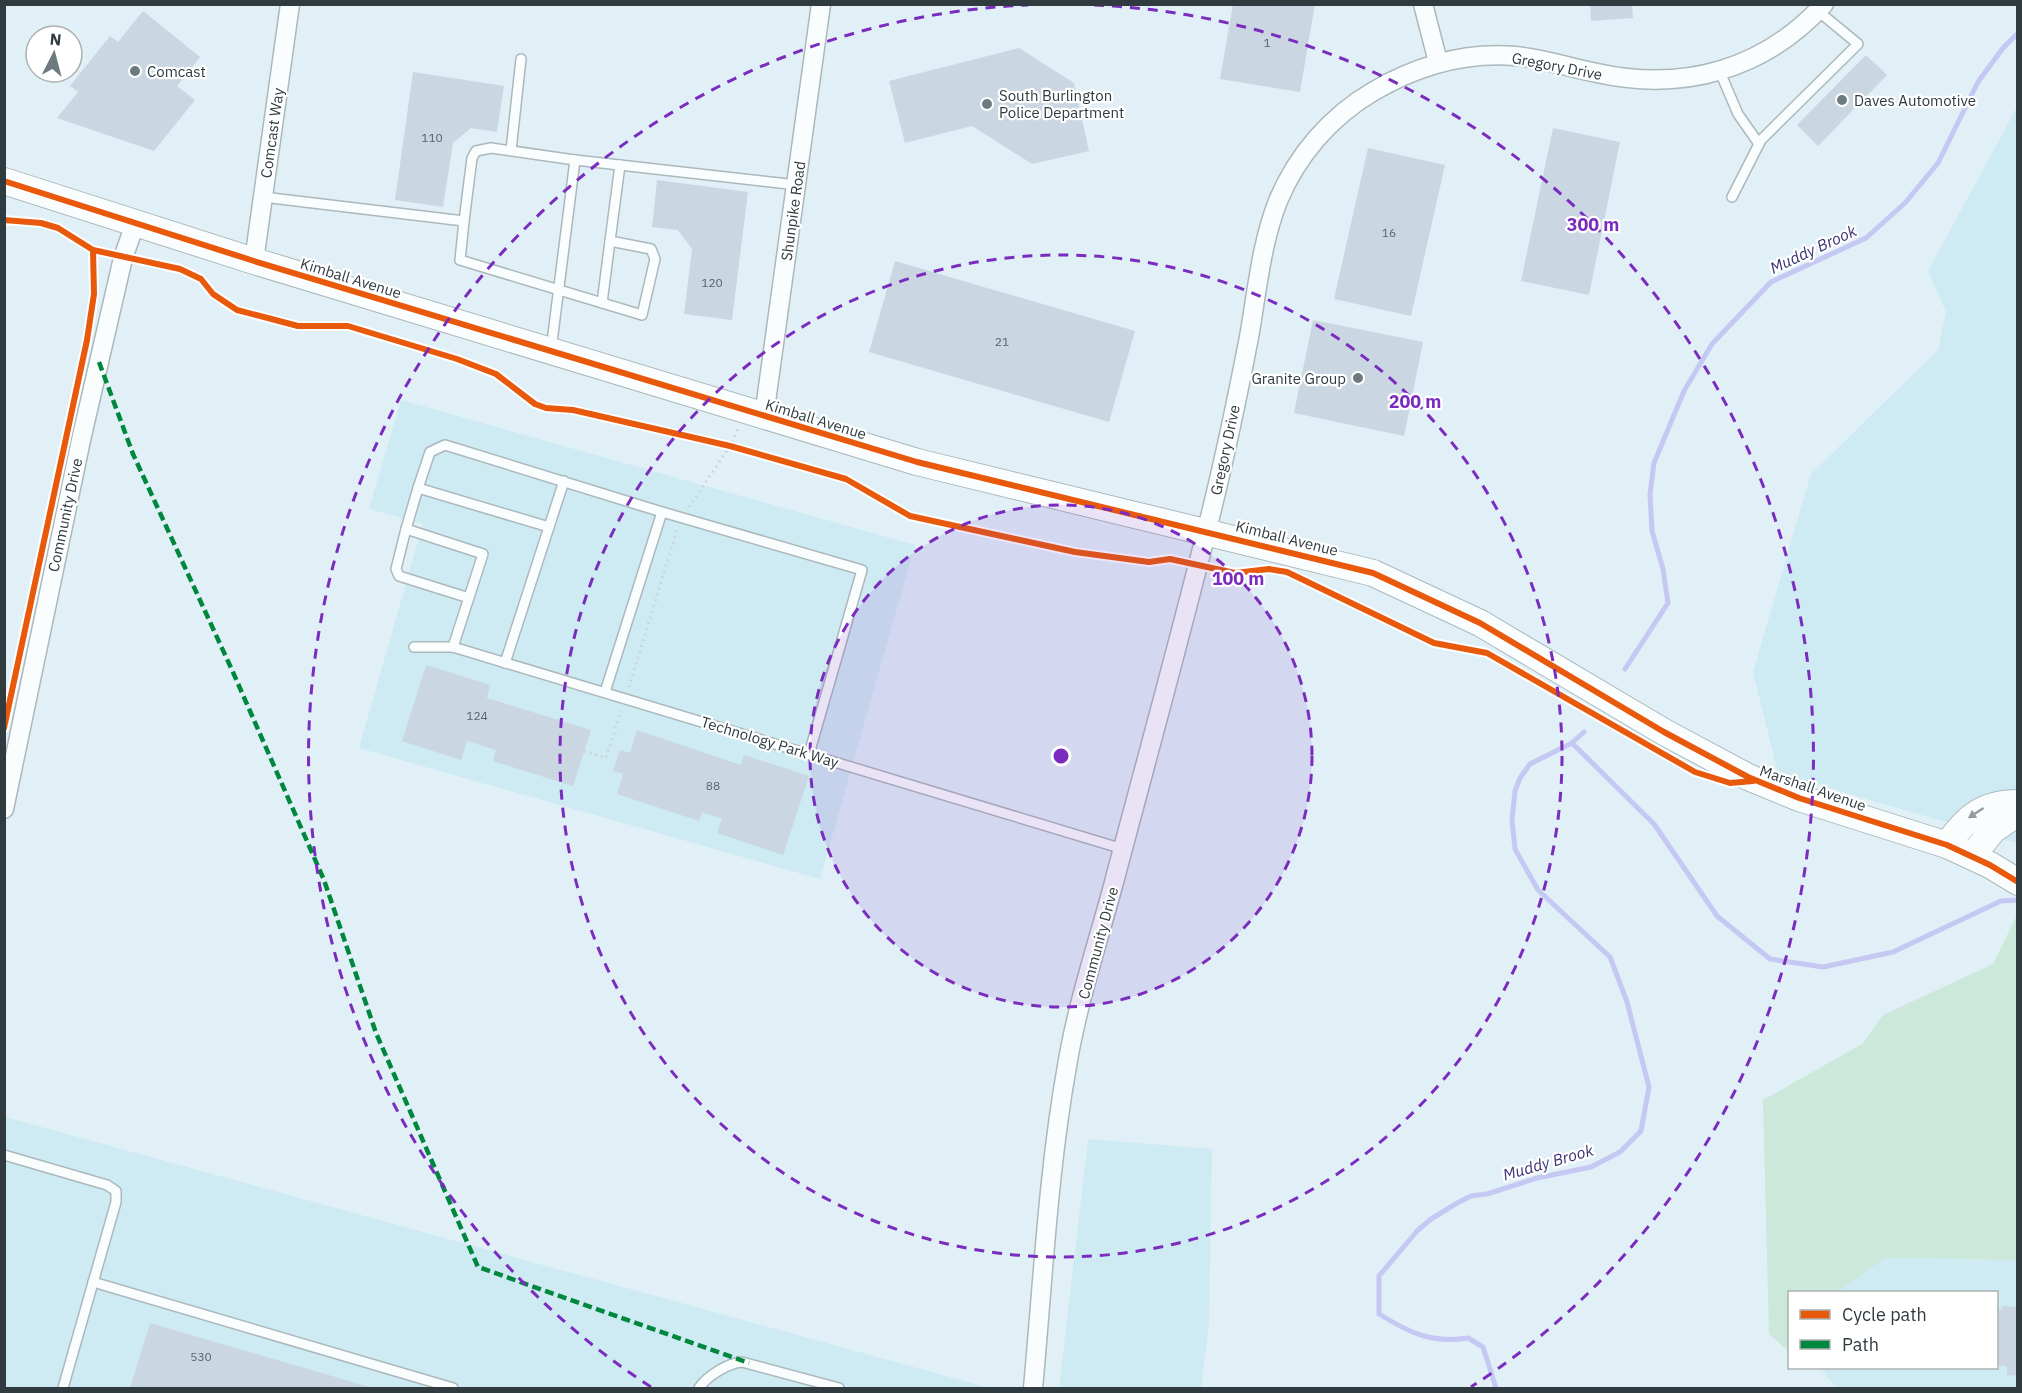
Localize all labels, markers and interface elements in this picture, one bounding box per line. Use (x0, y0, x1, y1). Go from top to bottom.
north arrow (24, 24, 84, 84)
text: N (49, 29, 62, 50)
house number: 1 (1263, 35, 1271, 50)
street label: Gregory Drive (1510, 48, 1604, 84)
place label: Comcast (147, 62, 206, 81)
marker: Comcast (128, 64, 142, 78)
street label: Comcast Way (256, 86, 288, 179)
place label: South Burlington Police Department (999, 86, 1124, 122)
place label: Daves Automotive (1854, 91, 1976, 110)
marker: Daves Automotive (1835, 93, 1849, 107)
marker: South Burlington Police Department (980, 97, 994, 111)
house number: 110 (421, 130, 443, 145)
street label: Shunpike Road (777, 160, 809, 262)
text: 300 m (1567, 213, 1619, 236)
water label: Muddy Brook (1766, 220, 1860, 278)
house number: 16 (1382, 225, 1396, 240)
street label: Kimball Avenue (298, 254, 404, 302)
house number: 120 (701, 275, 723, 290)
house number: 21 (995, 334, 1009, 349)
place label: Granite Group (1251, 369, 1346, 388)
marker: Granite Group (1351, 371, 1365, 385)
text: 200 m (1389, 390, 1441, 413)
street label: Kimball Avenue (763, 395, 869, 443)
street label: Gregory Drive (1206, 403, 1244, 497)
street label: Community Drive (44, 456, 86, 574)
street label: Kimball Avenue (1234, 516, 1340, 560)
text: 100 m (1212, 567, 1264, 590)
house number: 124 (466, 708, 488, 723)
street label: Technology Park Way (699, 712, 842, 772)
centre of rings (1051, 746, 1071, 766)
street label: Marshall Avenue (1757, 761, 1869, 815)
house number: 88 (706, 778, 720, 793)
one-way arrow (1968, 807, 1984, 819)
street label: Community Drive (1074, 885, 1122, 1001)
water label: Muddy Brook (1500, 1139, 1596, 1184)
legend (1788, 1291, 1998, 1369)
text: Cycle path (1842, 1303, 1927, 1326)
text: Path (1842, 1333, 1879, 1356)
house number: 530 (190, 1349, 212, 1364)

